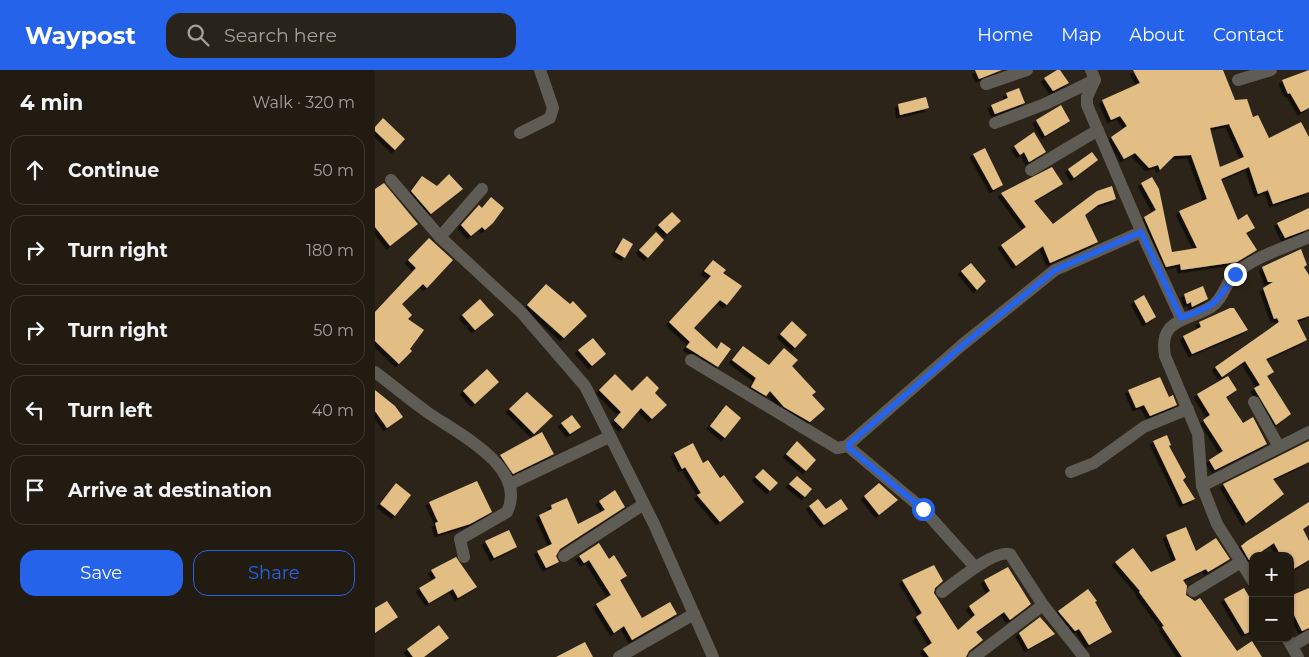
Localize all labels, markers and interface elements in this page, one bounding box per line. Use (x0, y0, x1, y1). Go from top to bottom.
search box (166, 13, 516, 58)
text: Waypost (25, 21, 136, 50)
icon: search (184, 21, 212, 49)
text: Search here (224, 24, 337, 47)
text: Home (977, 24, 1033, 46)
text: Map (1061, 24, 1101, 46)
text: About (1129, 24, 1185, 46)
text: Contact (1213, 24, 1284, 46)
text: 4 min (20, 90, 83, 115)
text: Walk · 320 m (253, 93, 355, 112)
icon: ahead (21, 156, 49, 184)
text: Continue (68, 159, 159, 182)
text: 50 m (313, 161, 354, 180)
icon: right (21, 236, 49, 264)
text: Turn right (68, 239, 168, 262)
text: 180 m (306, 241, 354, 260)
route end (1224, 263, 1247, 286)
icon: right (21, 316, 49, 344)
text: Turn right (68, 319, 168, 342)
text: 50 m (313, 321, 354, 340)
icon: left (21, 396, 49, 424)
text: Turn left (68, 399, 153, 422)
text: 40 m (312, 401, 354, 420)
icon: arrive (21, 476, 49, 504)
text: Arrive at destination (68, 479, 272, 502)
route start (912, 498, 935, 521)
button: Save (20, 550, 183, 596)
button: Share (193, 550, 355, 596)
map controls (1249, 552, 1294, 642)
button: + (1249, 552, 1294, 597)
button: − (1249, 597, 1294, 642)

